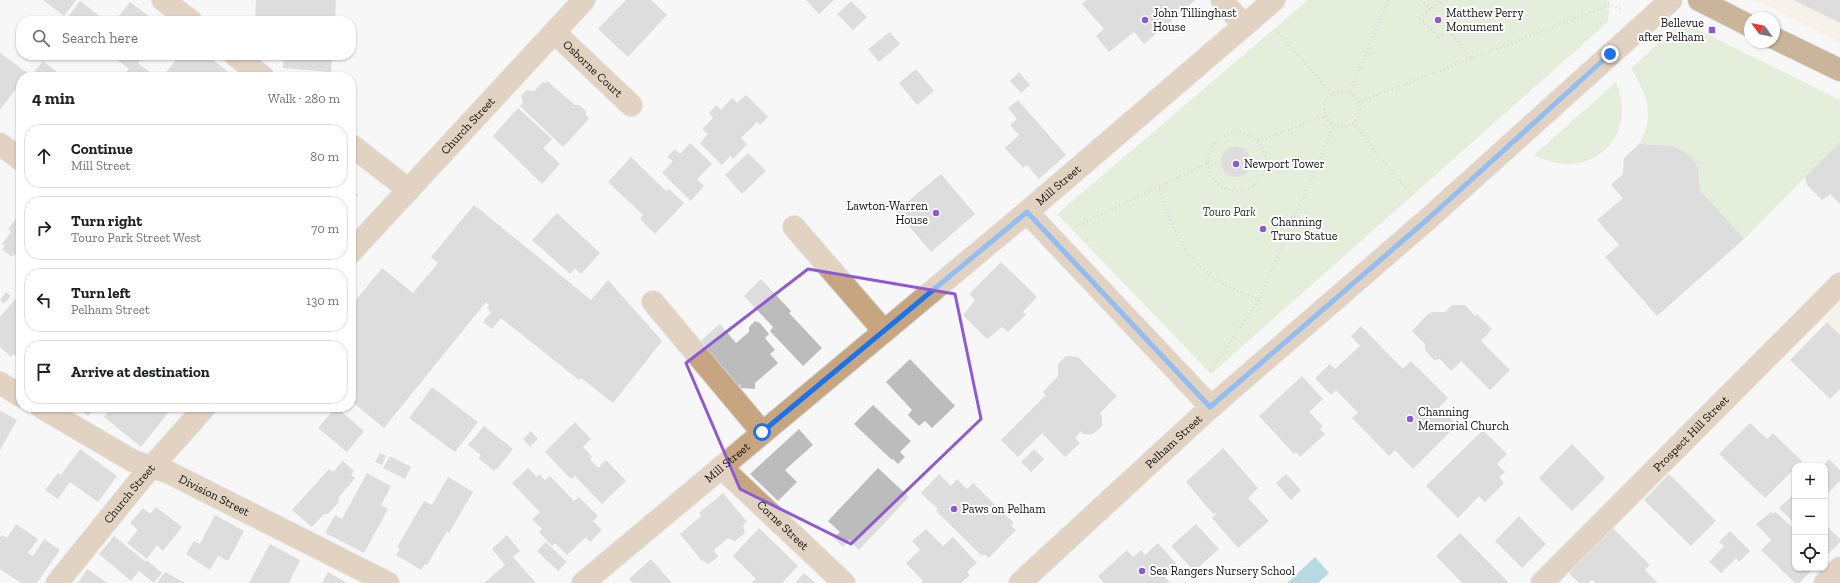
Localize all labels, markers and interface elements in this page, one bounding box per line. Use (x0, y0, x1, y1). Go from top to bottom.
place label: John Tillinghast House (1153, 6, 1237, 34)
place label: Matthew Perry Monument (1446, 6, 1524, 34)
north arrow (1744, 12, 1780, 48)
marker: John Tillinghast House (1140, 15, 1150, 25)
marker: Matthew Perry Monument (1433, 15, 1443, 25)
search box (16, 16, 356, 60)
place label: Bellevue after Pelham (1638, 16, 1705, 44)
marker: Bellevue after Pelham (1707, 25, 1717, 35)
icon: search (30, 27, 52, 49)
text: Search here (62, 29, 138, 47)
street label: Osborne Court (560, 37, 626, 101)
route end (1601, 45, 1619, 63)
text: 4 min (32, 88, 75, 108)
text: Walk · 280 m (268, 91, 340, 106)
street label: Church Street (438, 94, 498, 157)
text: Continue (71, 140, 133, 158)
icon: ahead (33, 145, 55, 167)
text: 80 m (310, 149, 339, 164)
place label: Newport Tower (1244, 157, 1325, 171)
text: Mill Street (71, 158, 130, 173)
marker: Newport Tower (1231, 159, 1241, 169)
street label: Mill Street (1033, 162, 1084, 208)
place label: Lawton-Warren House (847, 199, 928, 227)
park label: Touro Park (1202, 205, 1256, 219)
marker: Lawton-Warren House (931, 208, 941, 218)
text: Turn right (71, 212, 142, 230)
place label: Channing Truro Statue (1271, 215, 1338, 243)
icon: right (33, 217, 55, 239)
text: 70 m (311, 221, 339, 236)
marker: Channing Truro Statue (1258, 224, 1268, 234)
text: Touro Park Street West (71, 230, 201, 245)
text: Turn left (71, 284, 131, 302)
icon: left (33, 289, 55, 311)
text: 130 m (306, 293, 339, 308)
text: Pelham Street (71, 302, 150, 317)
icon: arrive (33, 361, 55, 383)
text: Arrive at destination (71, 363, 210, 381)
street label: Prospect Hill Street (1650, 392, 1732, 474)
place label: Channing Memorial Church (1418, 405, 1509, 433)
street label: Pelham Street (1142, 411, 1206, 471)
marker: Channing Memorial Church (1405, 414, 1415, 424)
route start (753, 423, 771, 441)
street label: Mill Street (702, 439, 753, 485)
street label: Church Street (101, 461, 158, 526)
map controls (1792, 463, 1828, 571)
button: + (1792, 463, 1828, 499)
street label: Division Street (176, 472, 252, 519)
street label: Corne Street (754, 498, 812, 553)
button: − (1792, 499, 1828, 535)
place label: Paws on Pelham (962, 502, 1046, 516)
marker: Paws on Pelham (949, 504, 959, 514)
button: locate (1792, 535, 1828, 571)
place label: Sea Rangers Nursery School (1150, 564, 1295, 578)
marker: Sea Rangers Nursery School (1137, 566, 1147, 576)

